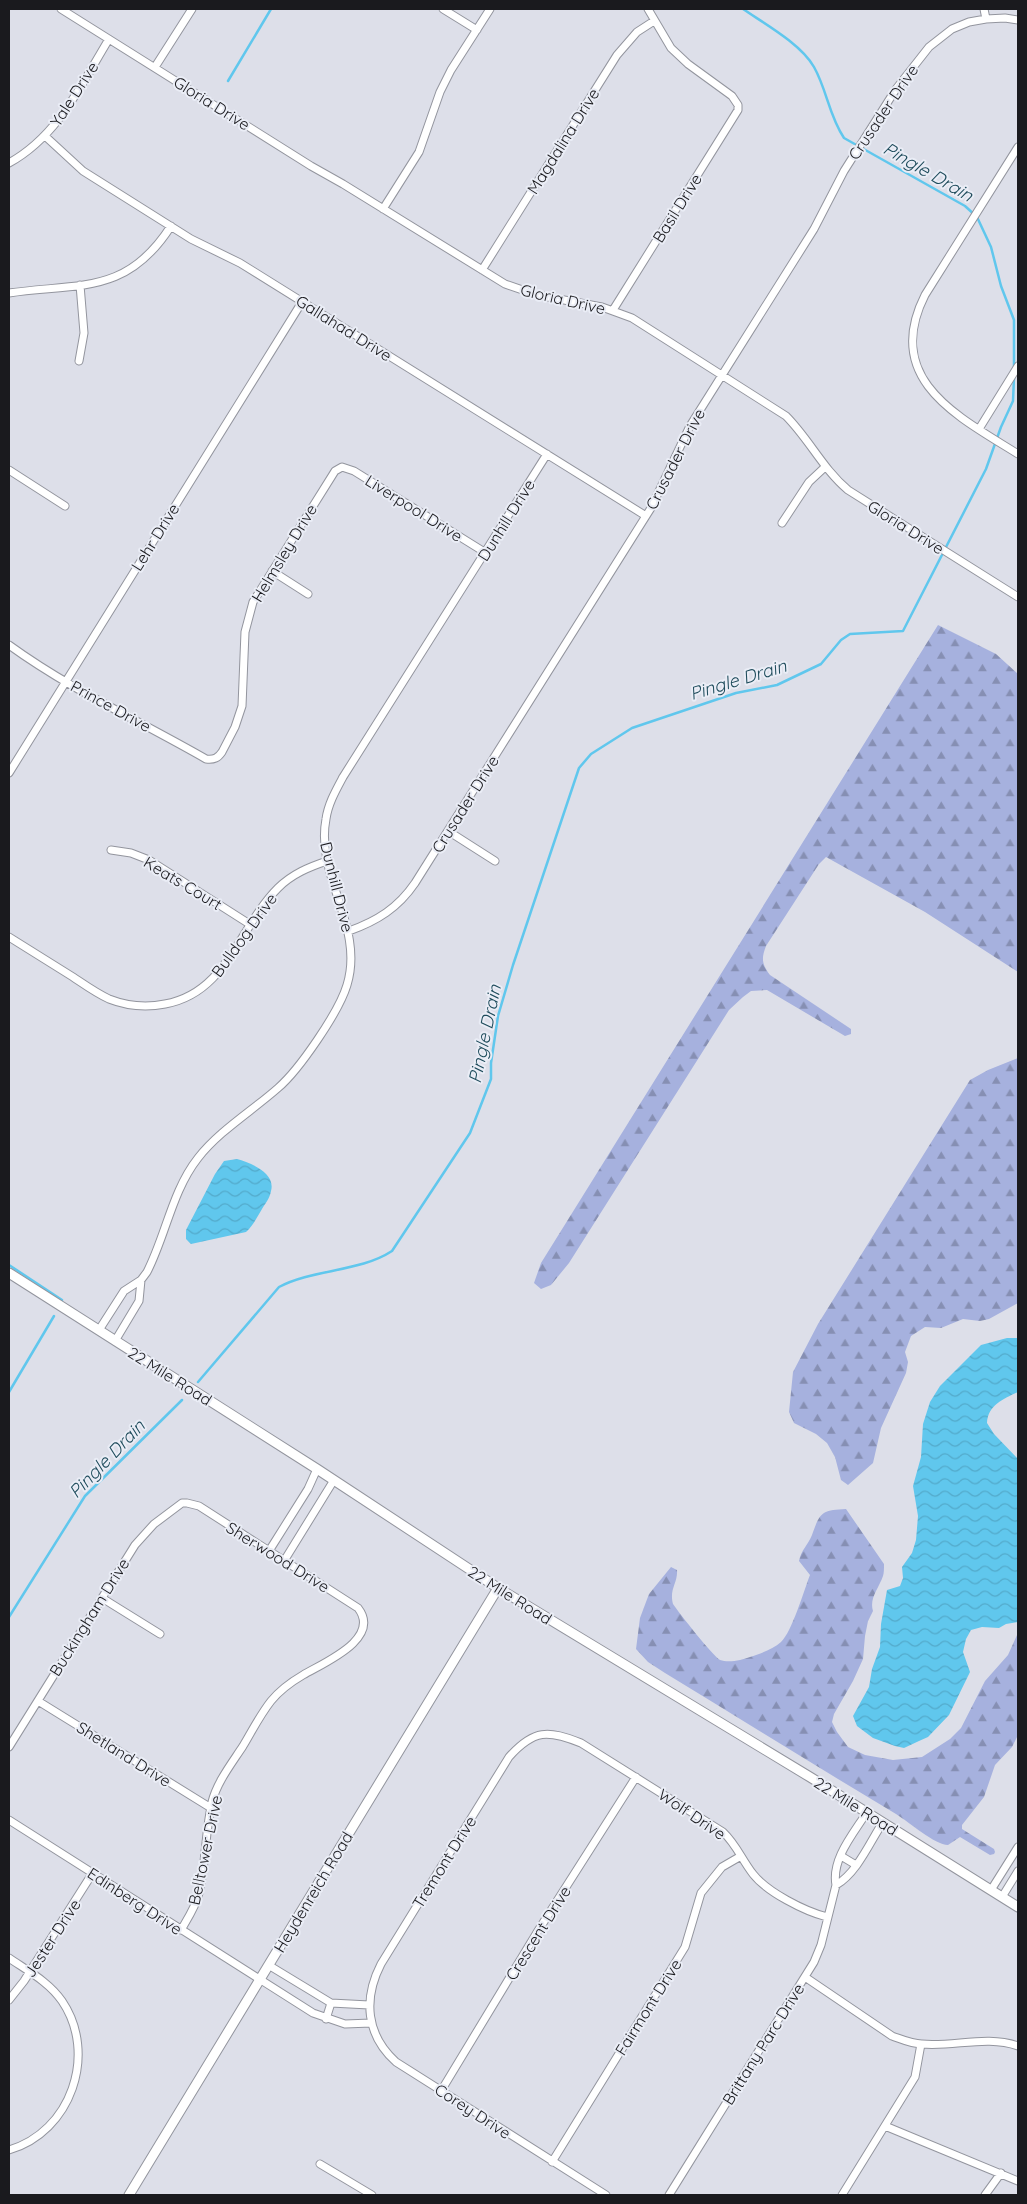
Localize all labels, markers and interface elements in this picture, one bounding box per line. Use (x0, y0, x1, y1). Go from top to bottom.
street label: Yale Drive (46, 58, 102, 130)
street label: Crusader Drive (844, 60, 922, 164)
street label: Gloria Drive (170, 72, 254, 134)
street label: Magdalina Drive (522, 84, 604, 198)
water label: Pingle Drain (879, 137, 978, 207)
street label: Basil Drive (648, 170, 706, 246)
street label: Gloria Drive (519, 280, 607, 318)
street label: Gallahad Drive (292, 291, 396, 365)
street label: Crusader Drive (641, 405, 709, 513)
street label: Liverpool Drive (362, 470, 466, 546)
street label: Dunhill Drive (473, 475, 539, 565)
street label: Gloria Drive (864, 496, 948, 558)
street label: Lehr Drive (126, 500, 184, 574)
street label: Helmsley Drive (247, 500, 321, 606)
water label: Pingle Drain (687, 654, 790, 705)
street label: Prince Drive (67, 676, 155, 736)
street label: Crusader Drive (427, 752, 503, 856)
street label: Dunhill Drive (316, 840, 358, 934)
street label: Keats Court (140, 852, 226, 914)
street label: Bulldog Drive (207, 889, 281, 981)
water label: Pingle Drain (463, 982, 506, 1085)
street label: 22 Mile Road (124, 1342, 216, 1410)
water label: Pingle Drain (64, 1414, 150, 1503)
street label: Sherwood Drive (223, 1517, 333, 1597)
street label: Buckingham Drive (45, 1554, 133, 1680)
street label: 22 Mile Road (464, 1561, 556, 1629)
street label: Shetland Drive (73, 1717, 175, 1791)
street label: 22 Mile Road (810, 1772, 902, 1840)
street label: Wolf Drive (654, 1784, 730, 1844)
street label: Belltower Drive (184, 1793, 226, 1907)
street label: Tremont Drive (408, 1812, 480, 1912)
street label: Heydenreich Road (269, 1828, 357, 1956)
street label: Edinberg Drive (84, 1863, 186, 1939)
street label: Crescent Drive (501, 1882, 575, 1984)
street label: Jester Drive (19, 1895, 85, 1981)
street label: Fairmont Drive (610, 1955, 686, 2059)
street label: Brittany Parc Drive (718, 1980, 808, 2108)
street label: Corey Drive (431, 2079, 515, 2143)

